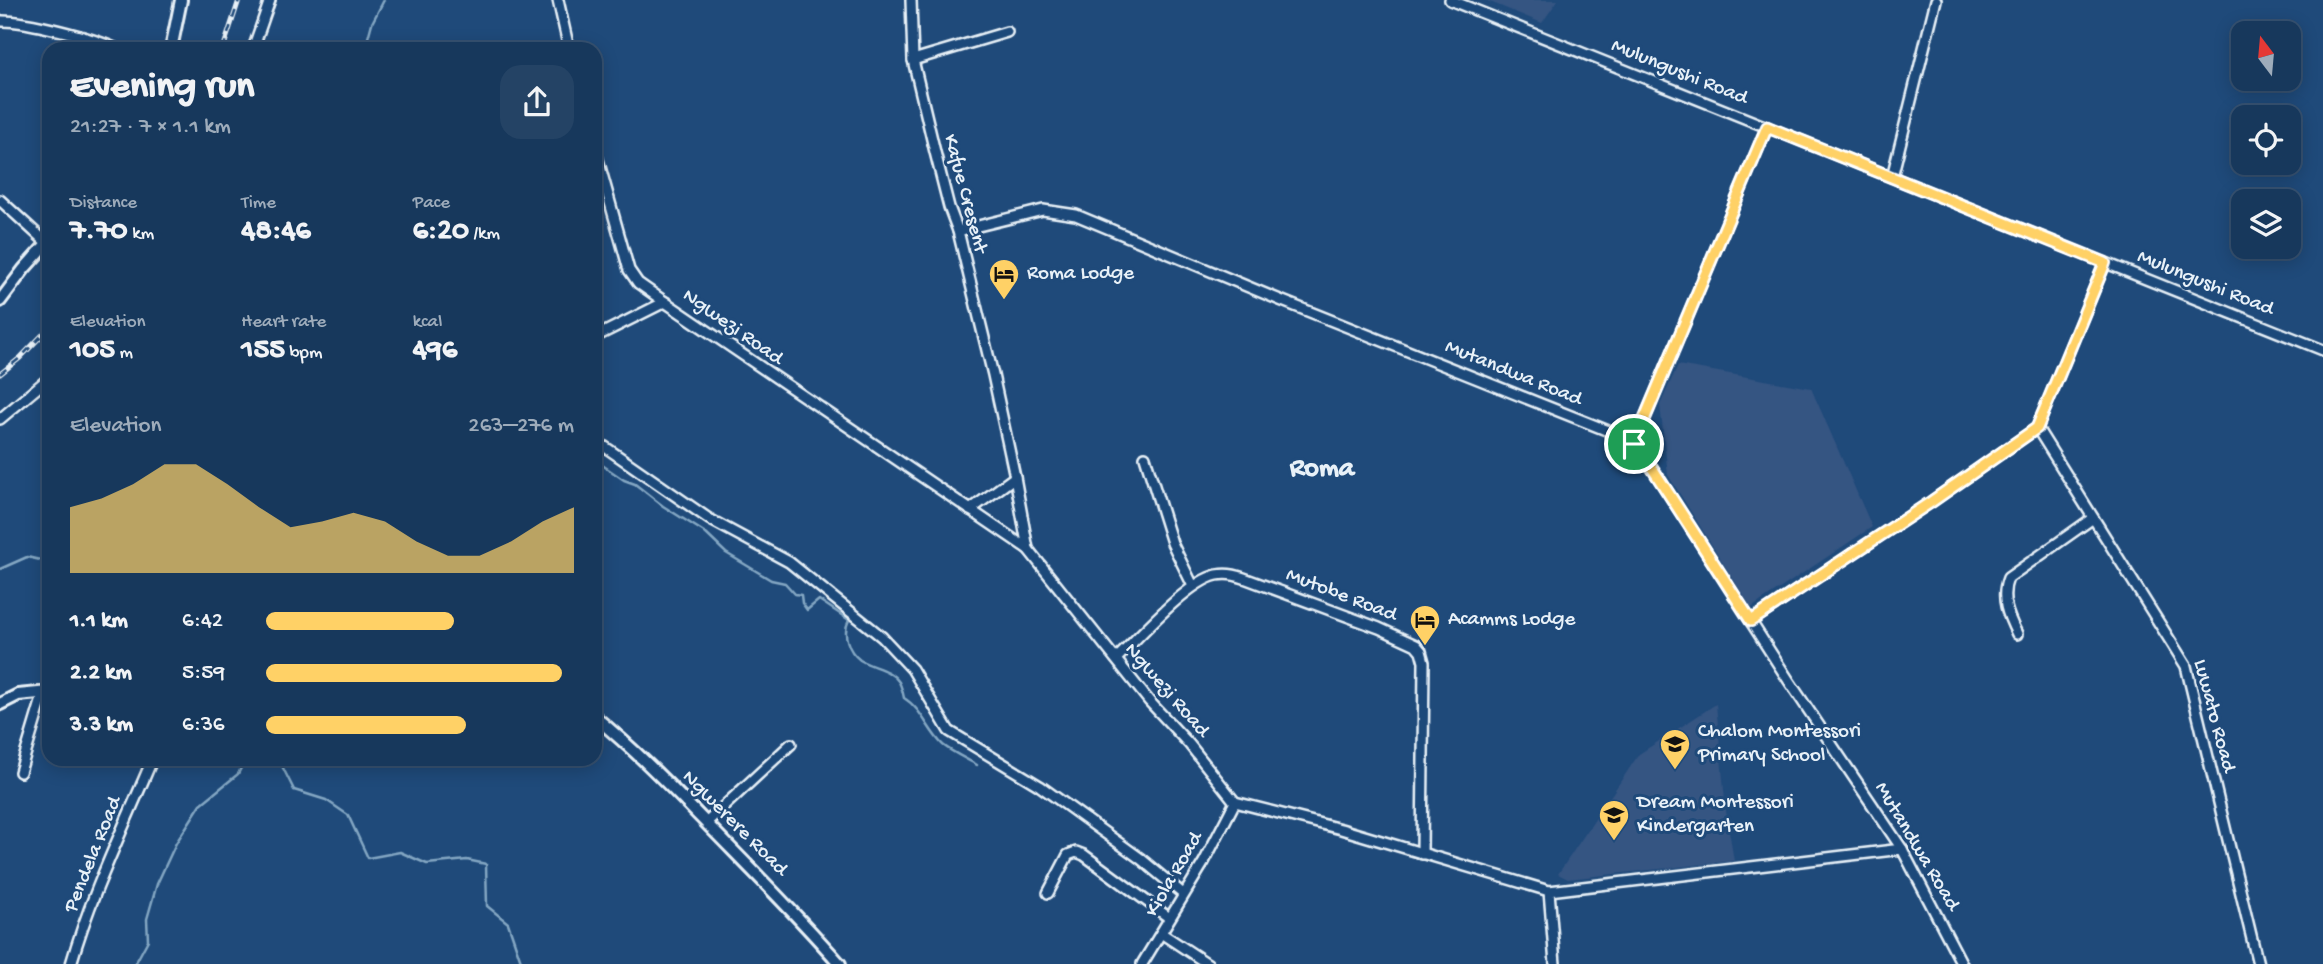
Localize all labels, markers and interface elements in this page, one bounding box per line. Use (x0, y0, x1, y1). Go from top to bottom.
north arrow (2231, 21, 2301, 91)
map controls (2231, 21, 2301, 259)
street label: Mulungushi Road (1607, 34, 1753, 112)
button: share (500, 65, 574, 139)
text: Evening run (70, 66, 254, 110)
button: locate (2231, 105, 2301, 175)
text: 21:27 · 7 × 1.1 km (70, 114, 231, 141)
street label: Kafue Cresent (936, 132, 993, 259)
button: layers (2231, 189, 2301, 259)
text: Distance (70, 192, 137, 215)
text: Time (241, 192, 276, 215)
text: Pace (413, 192, 450, 215)
text: 7.70 (70, 215, 128, 250)
text: 48:46 (241, 215, 311, 250)
text: 6:20 (413, 215, 469, 250)
text: km (128, 223, 154, 246)
text: /km (469, 223, 500, 246)
street label: Mulungushi Road (2133, 245, 2279, 323)
hotel icon: Roma Lodge (987, 257, 1021, 301)
place label: Roma Lodge (1027, 262, 1135, 287)
street label: Ngwezi Road (677, 284, 789, 373)
text: Elevation (70, 311, 146, 334)
text: Heart rate (241, 311, 326, 334)
text: kcal (413, 311, 442, 334)
text: 105 (70, 334, 115, 369)
text: 155 (241, 334, 285, 369)
text: 496 (413, 334, 457, 369)
street label: Mutandwa Road (1441, 335, 1587, 414)
text: m (115, 342, 133, 365)
text: bpm (285, 342, 322, 365)
text: Elevation (70, 413, 161, 440)
text: 263–276 m (468, 413, 574, 440)
pin (1604, 414, 1664, 474)
icon: arrive (1615, 425, 1653, 463)
district label: Roma (1289, 453, 1356, 486)
street label: Mutobe Road (1282, 563, 1402, 629)
hotel icon: Acamms Lodge (1408, 603, 1442, 647)
text: 1.1 km (70, 608, 128, 635)
text: 6:42 (182, 608, 223, 635)
place label: Acamms Lodge (1448, 608, 1577, 633)
street label: Ngwezi Road (1118, 638, 1215, 745)
street label: Luwato Road (2186, 657, 2240, 777)
text: 2.2 km (70, 660, 132, 687)
text: 5:59 (182, 660, 225, 687)
text: 3.3 km (70, 712, 133, 739)
text: 6:36 (182, 712, 224, 739)
place label: Chalom Montessori Primary School (1697, 720, 1861, 769)
school or university icon: Chalom Montessori Primary School (1658, 727, 1692, 771)
street label: Ngwerere Road (676, 766, 794, 884)
street label: Mutandwa Road (1868, 778, 1965, 917)
place label: Dream Montessori Kindergarten (1635, 791, 1794, 840)
street label: Pendela Road (59, 792, 129, 917)
school or university icon: Dream Montessori Kindergarten (1597, 798, 1631, 842)
street label: Kiola Road (1141, 827, 1210, 922)

